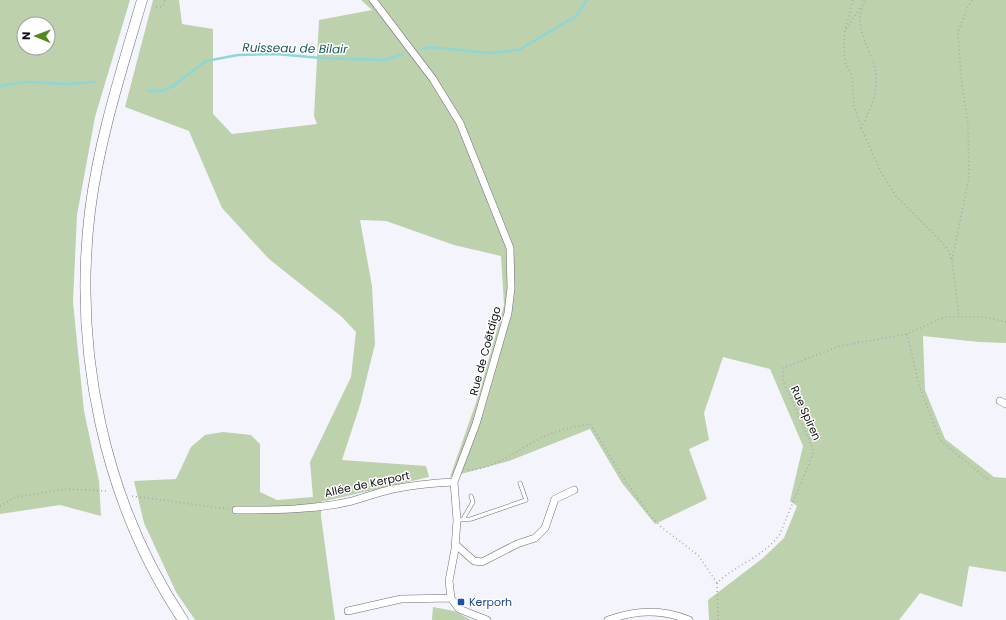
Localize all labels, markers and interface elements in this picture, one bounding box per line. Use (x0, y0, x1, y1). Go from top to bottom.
north arrow (16, 16, 56, 56)
text: N (18, 32, 34, 40)
water label: Ruisseau de Bilair (242, 39, 348, 57)
street label: Rue de Coëtdigo (465, 305, 505, 397)
street label: Rue Spiren (787, 383, 825, 443)
street label: Allée de Kerport (323, 467, 411, 501)
place label: Kerporh (469, 594, 512, 610)
marker: Kerporh (456, 597, 466, 607)

